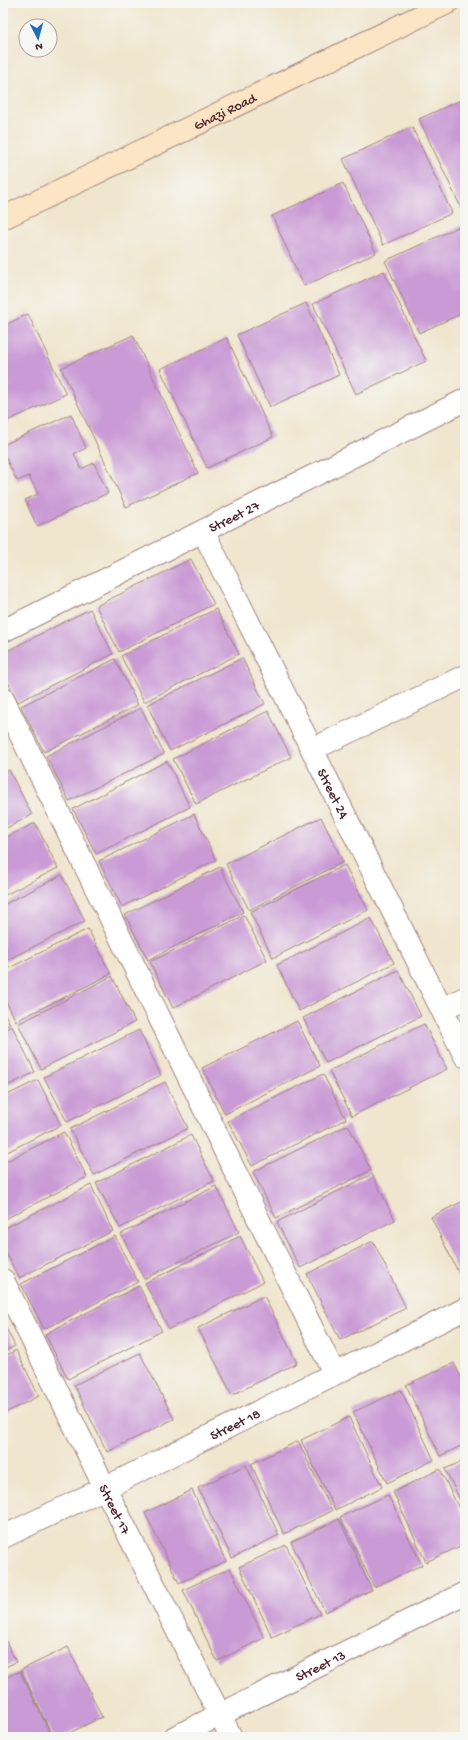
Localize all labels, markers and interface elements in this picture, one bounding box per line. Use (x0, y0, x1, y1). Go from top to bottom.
north arrow (18, 18, 58, 58)
text: N (35, 40, 43, 52)
street label: Ghazi Road (191, 90, 261, 135)
street label: Street 27 (207, 498, 264, 538)
street label: Street 24 (312, 766, 351, 823)
street label: Street 18 (208, 1406, 264, 1445)
street label: Street 17 (94, 1482, 133, 1538)
street label: Street 13 (293, 1648, 349, 1687)

